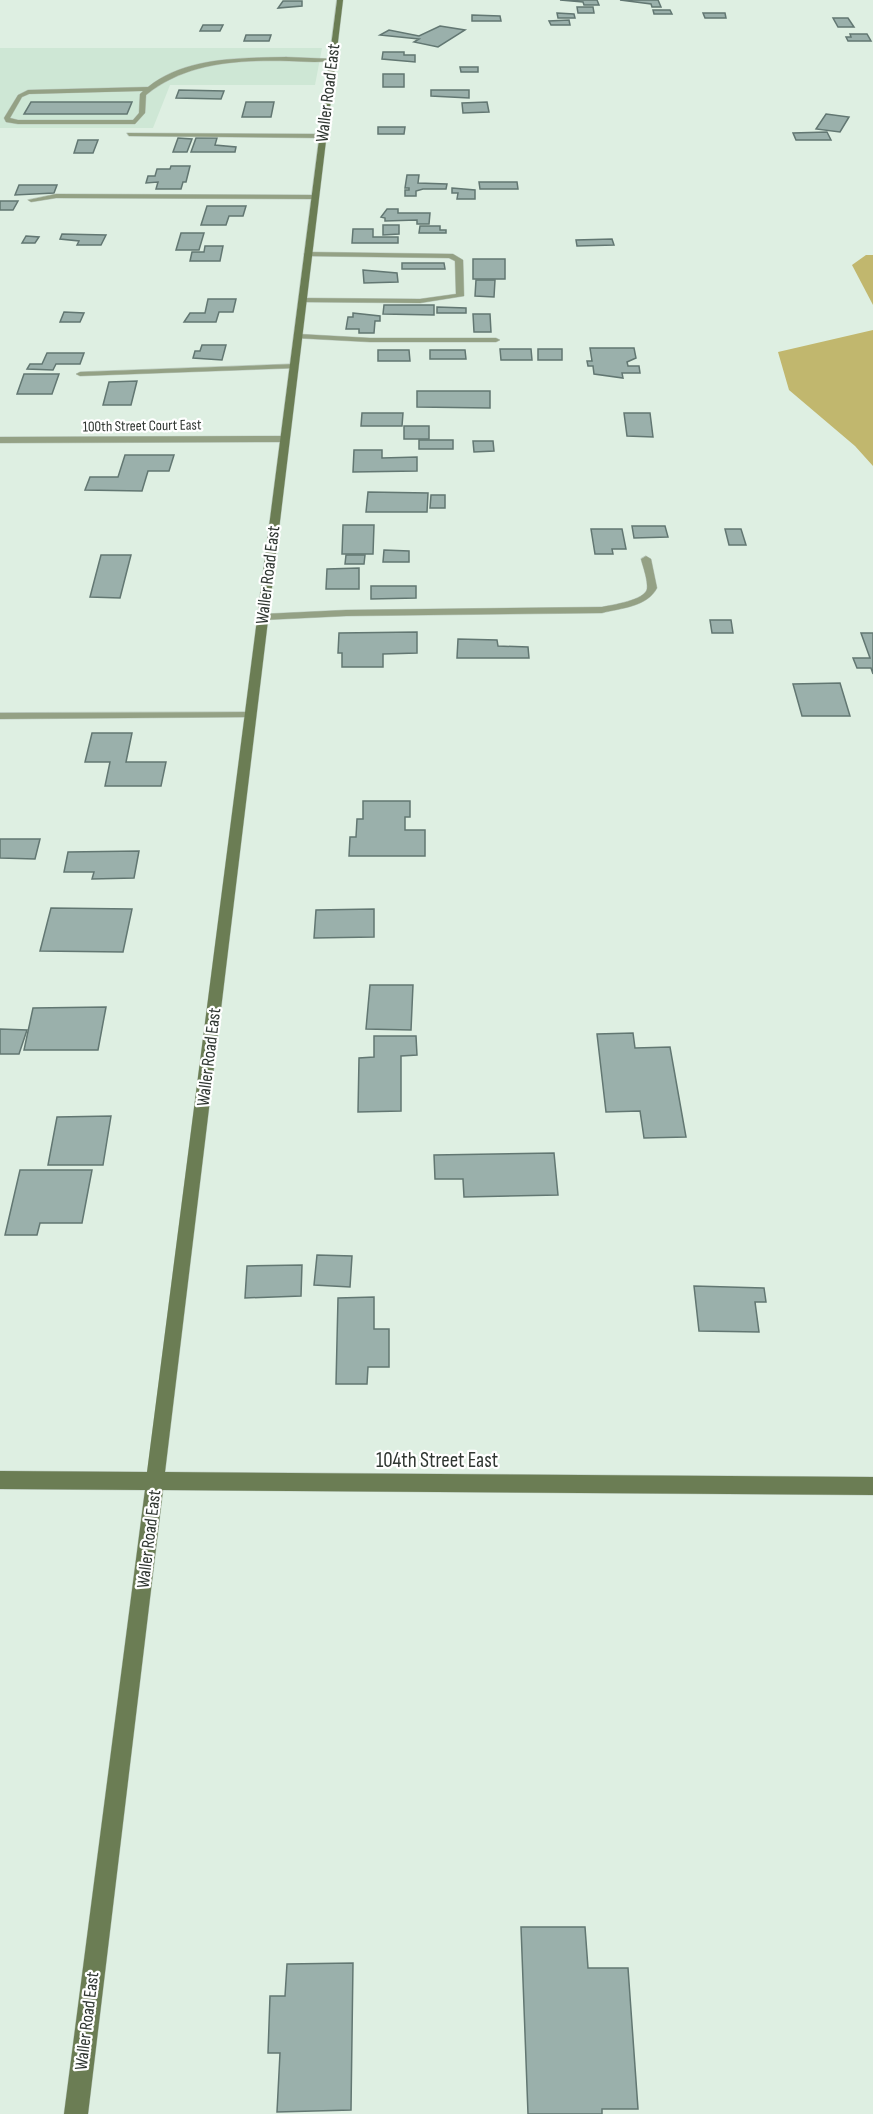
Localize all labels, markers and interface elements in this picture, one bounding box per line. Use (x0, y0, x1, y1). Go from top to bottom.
street label: Waller Road East (312, 42, 345, 143)
street label: 100th Street Court East (82, 415, 202, 437)
street label: Waller Road East (252, 524, 285, 625)
street label: Waller Road East (193, 1006, 226, 1107)
street label: 104th Street East (376, 1448, 498, 1473)
street label: Waller Road East (133, 1488, 166, 1589)
street label: Waller Road East (71, 1970, 104, 2071)

